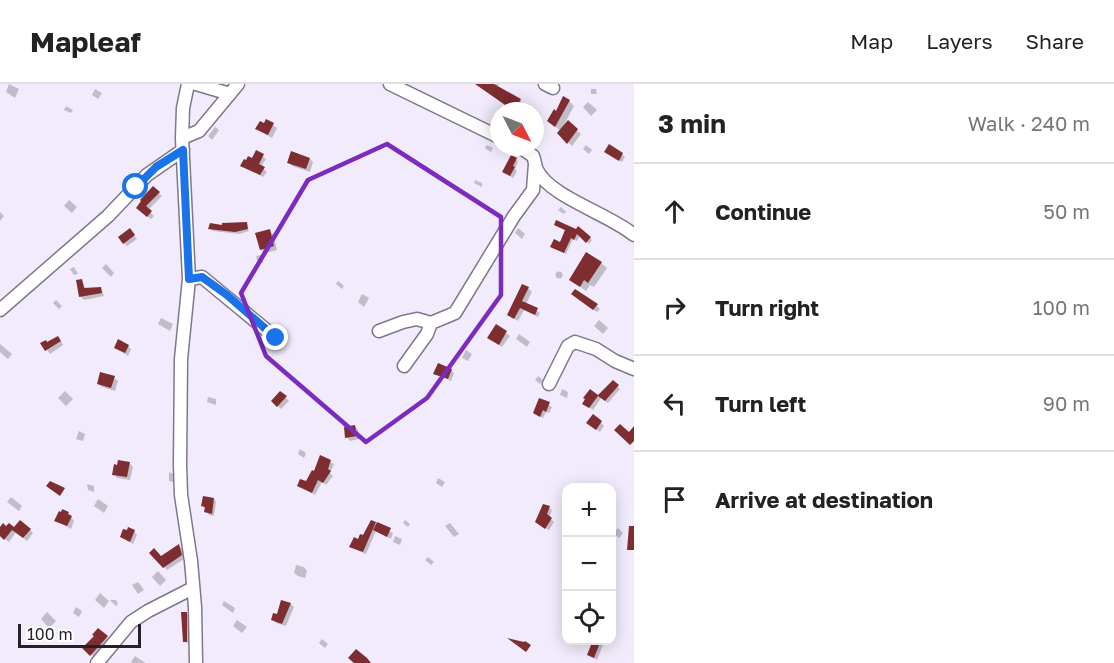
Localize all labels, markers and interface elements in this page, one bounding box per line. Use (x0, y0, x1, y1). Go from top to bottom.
text: Mapleaf (30, 25, 141, 58)
text: Map (850, 28, 893, 54)
text: Layers (926, 28, 993, 54)
text: Share (1026, 28, 1084, 54)
north arrow (490, 102, 544, 156)
text: 3 min (658, 108, 726, 139)
text: Walk · 240 m (968, 111, 1090, 135)
route start (122, 173, 148, 199)
icon: ahead (658, 195, 691, 228)
text: Continue (715, 198, 811, 225)
text: 50 m (1043, 199, 1090, 223)
icon: right (658, 291, 691, 324)
text: Turn right (715, 294, 819, 321)
text: 100 m (1033, 295, 1090, 319)
route end (262, 324, 288, 350)
icon: left (658, 387, 691, 420)
text: Turn left (715, 390, 806, 417)
text: 90 m (1043, 391, 1090, 415)
map controls (562, 483, 616, 645)
button: + (562, 483, 616, 537)
icon: arrive (658, 483, 691, 516)
text: Arrive at destination (715, 486, 933, 513)
button: − (562, 537, 616, 591)
button: locate (562, 591, 616, 645)
scale bar (18, 621, 141, 648)
text: 100 m (27, 624, 73, 644)

